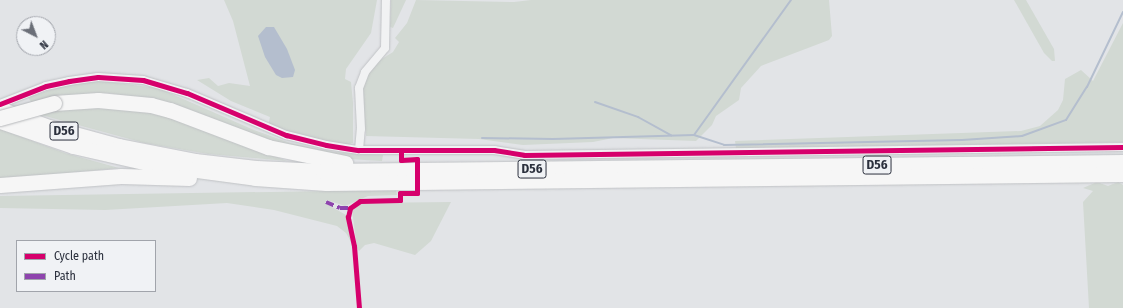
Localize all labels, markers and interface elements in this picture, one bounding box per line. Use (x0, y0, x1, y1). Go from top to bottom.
north arrow (16, 16, 56, 56)
text: N (37, 38, 50, 52)
road number: D56 (49, 120, 79, 142)
road number: D56 (862, 154, 892, 176)
road number: D56 (517, 158, 547, 180)
legend (16, 240, 156, 292)
text: Cycle path (54, 249, 104, 263)
text: Path (54, 269, 76, 283)

